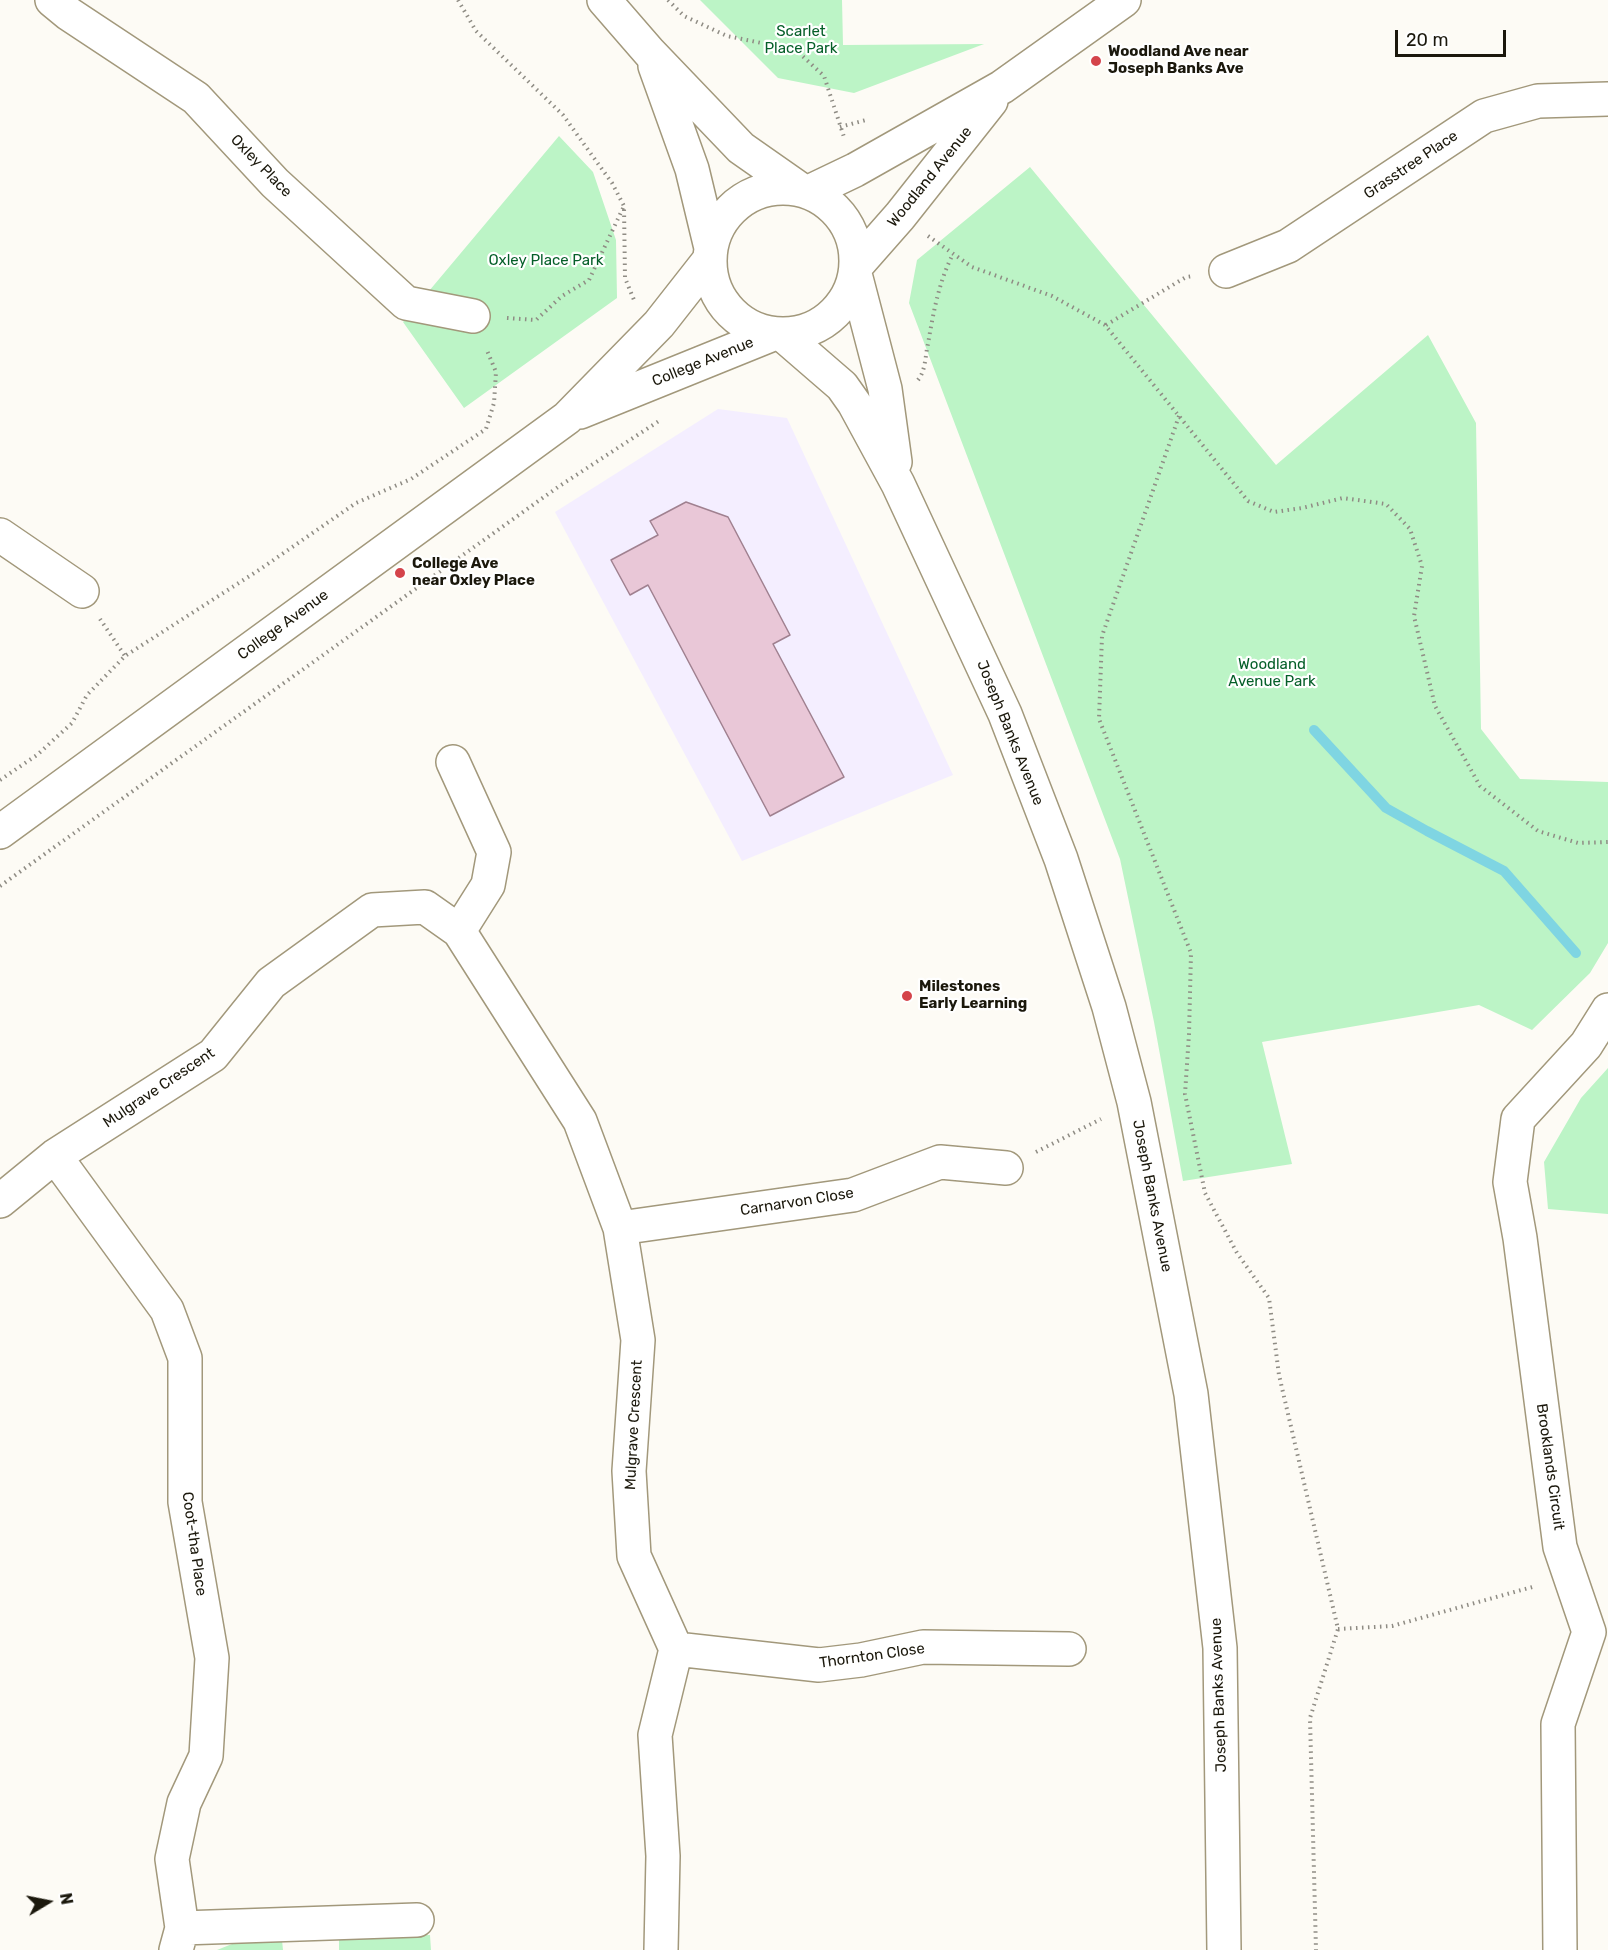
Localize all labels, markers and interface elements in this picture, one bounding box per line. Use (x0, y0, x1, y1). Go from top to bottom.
scale bar (1398, 18, 1509, 56)
park label: Scarlet Place Park (764, 23, 838, 58)
text: 20 m (1406, 29, 1448, 51)
place label: Woodland Ave near Joseph Banks Ave (1108, 43, 1249, 78)
marker: Woodland Ave near Joseph Banks Ave (1089, 54, 1103, 68)
street label: Woodland Avenue (884, 123, 976, 231)
street label: Grasstree Place (1361, 127, 1461, 203)
street label: Oxley Place (227, 131, 295, 201)
park label: Oxley Place Park (488, 252, 604, 270)
street label: College Avenue (650, 333, 756, 391)
place label: College Ave near Oxley Place (412, 555, 535, 590)
marker: College Ave near Oxley Place (393, 566, 407, 580)
street label: College Avenue (234, 586, 332, 664)
park label: Woodland Avenue Park (1228, 656, 1316, 691)
street label: Joseph Banks Avenue (973, 658, 1047, 808)
place label: Milestones Early Learning (919, 978, 1027, 1013)
marker: Milestones Early Learning (900, 989, 914, 1003)
street label: Mulgrave Crescent (100, 1044, 218, 1132)
street label: Joseph Banks Avenue (1128, 1118, 1176, 1274)
street label: Carnarvon Close (739, 1184, 855, 1220)
street label: Mulgrave Crescent (622, 1359, 646, 1491)
street label: Brooklands Circuit (1532, 1402, 1568, 1532)
street label: Coot-tha Place (178, 1491, 210, 1597)
street label: Joseph Banks Avenue (1207, 1617, 1231, 1773)
street label: Thornton Close (818, 1640, 926, 1672)
north arrow (18, 1872, 78, 1932)
text: N (56, 1891, 77, 1906)

